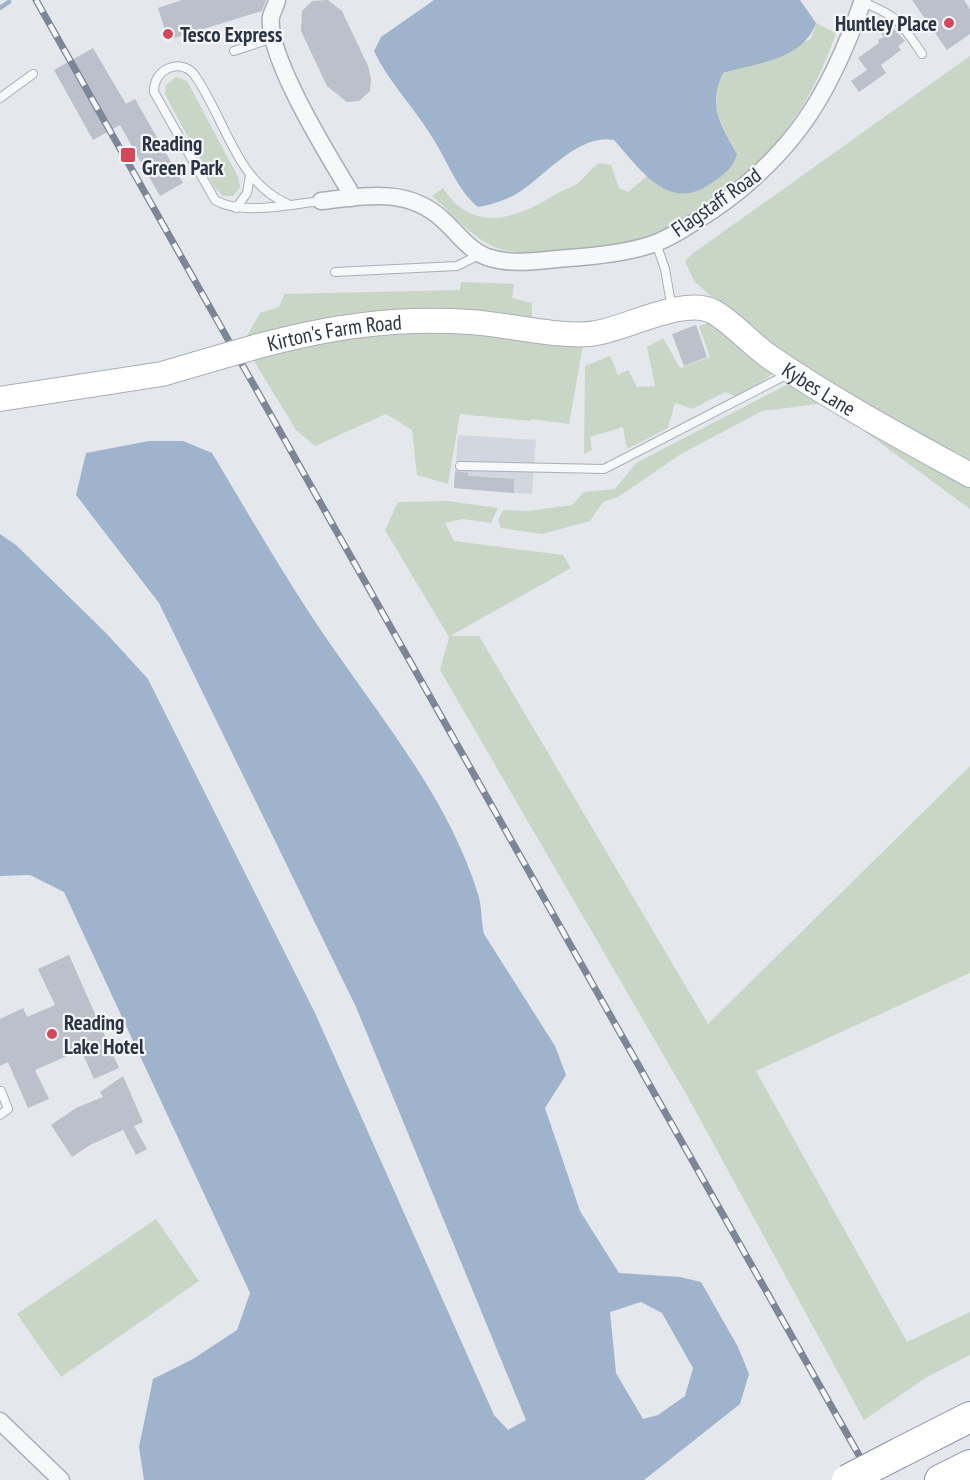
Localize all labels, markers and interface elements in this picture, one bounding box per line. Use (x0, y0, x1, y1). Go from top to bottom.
place label: Huntley Place (835, 10, 937, 37)
marker: Huntley Place (942, 16, 956, 30)
place label: Tesco Express (180, 21, 282, 48)
marker: Tesco Express (161, 27, 175, 41)
place label: Reading Green Park (142, 130, 224, 181)
marker: Reading Green Park (119, 146, 137, 164)
street label: Flagstaff Road (666, 161, 766, 243)
street label: Kirton's Farm Road (264, 308, 402, 357)
street label: Kybes Lane (777, 356, 861, 422)
place label: Reading Lake Hotel (64, 1009, 145, 1060)
marker: Reading Lake Hotel (45, 1027, 59, 1041)

